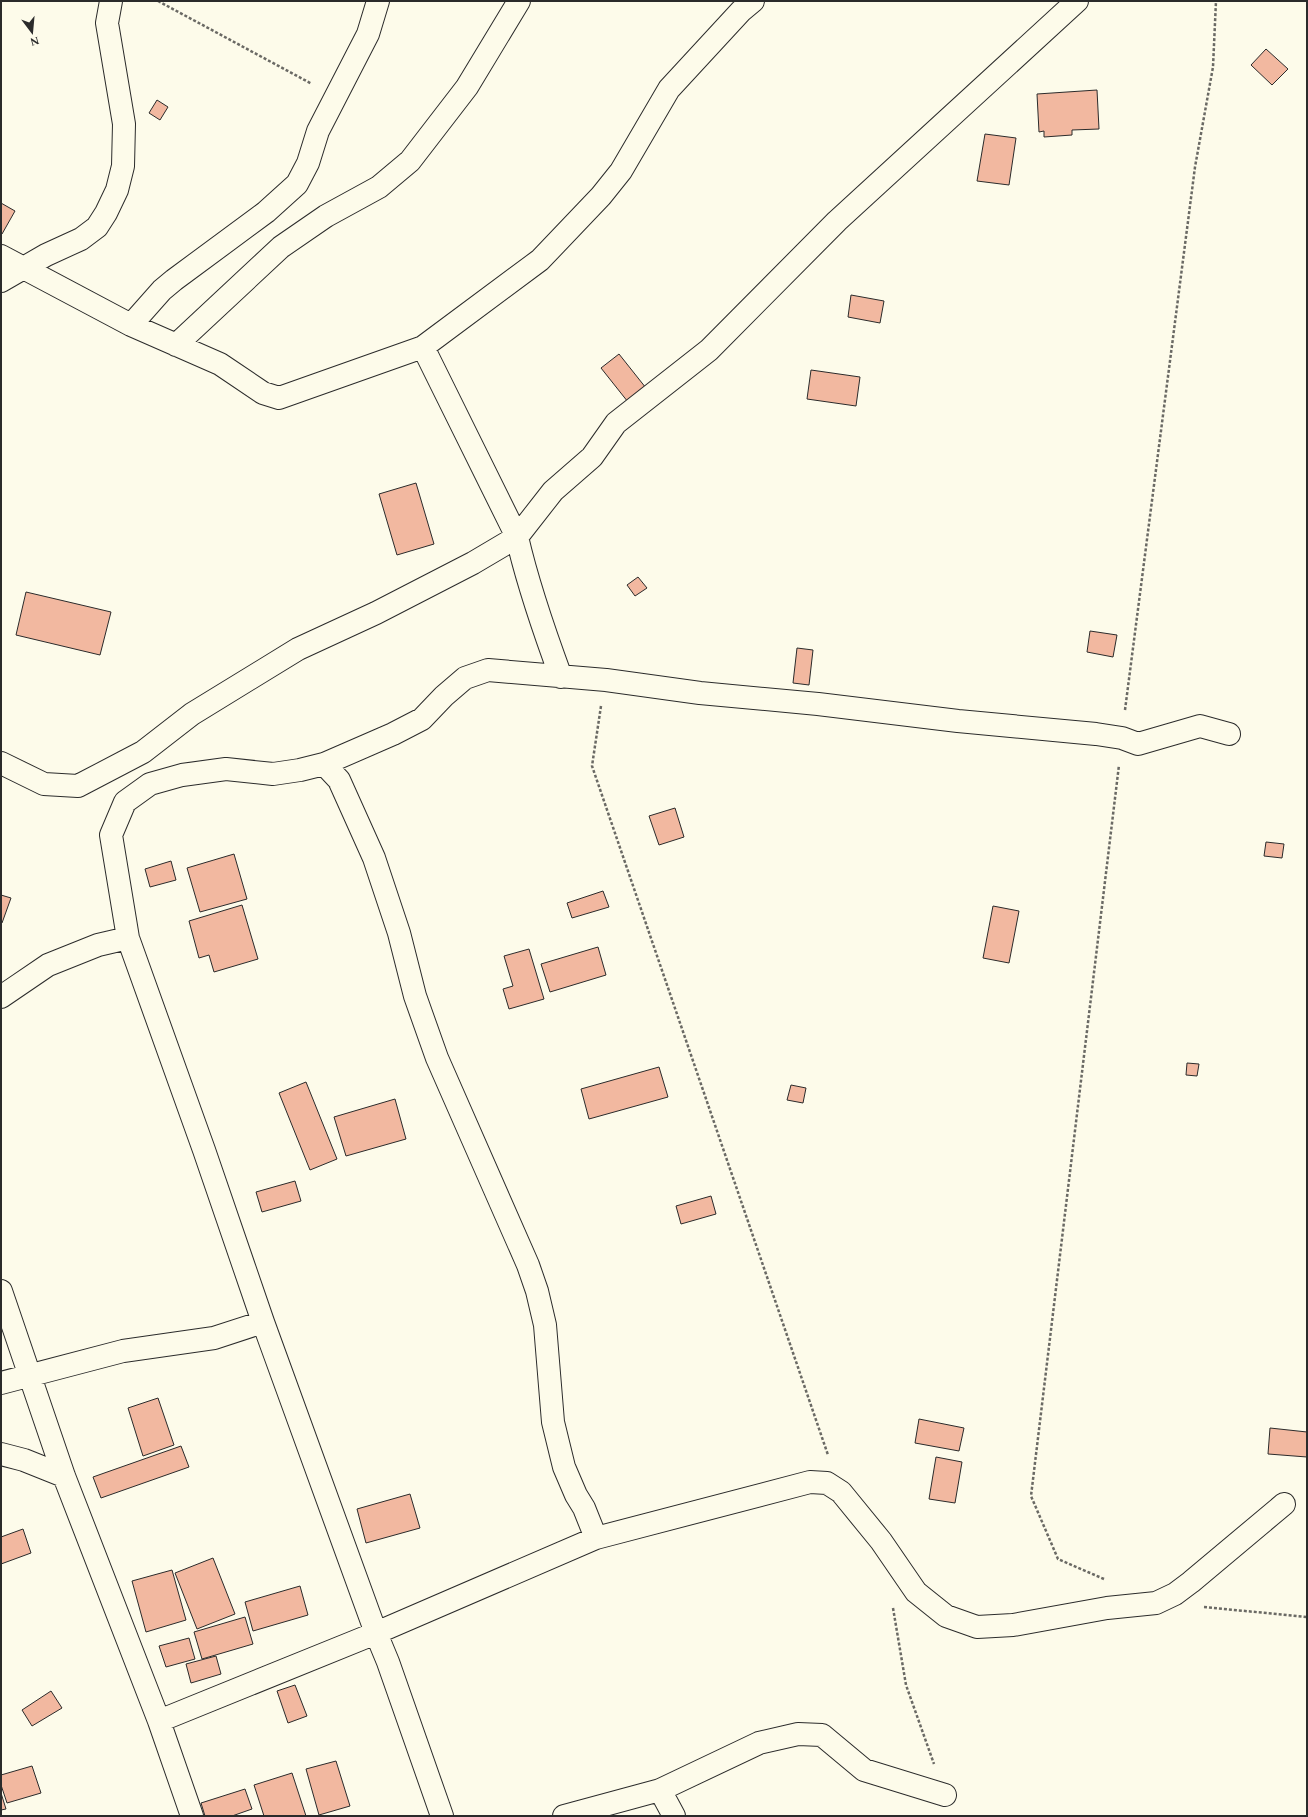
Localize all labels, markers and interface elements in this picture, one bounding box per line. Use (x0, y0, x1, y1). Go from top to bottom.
north arrow (12, 12, 52, 52)
text: N (28, 32, 41, 51)

